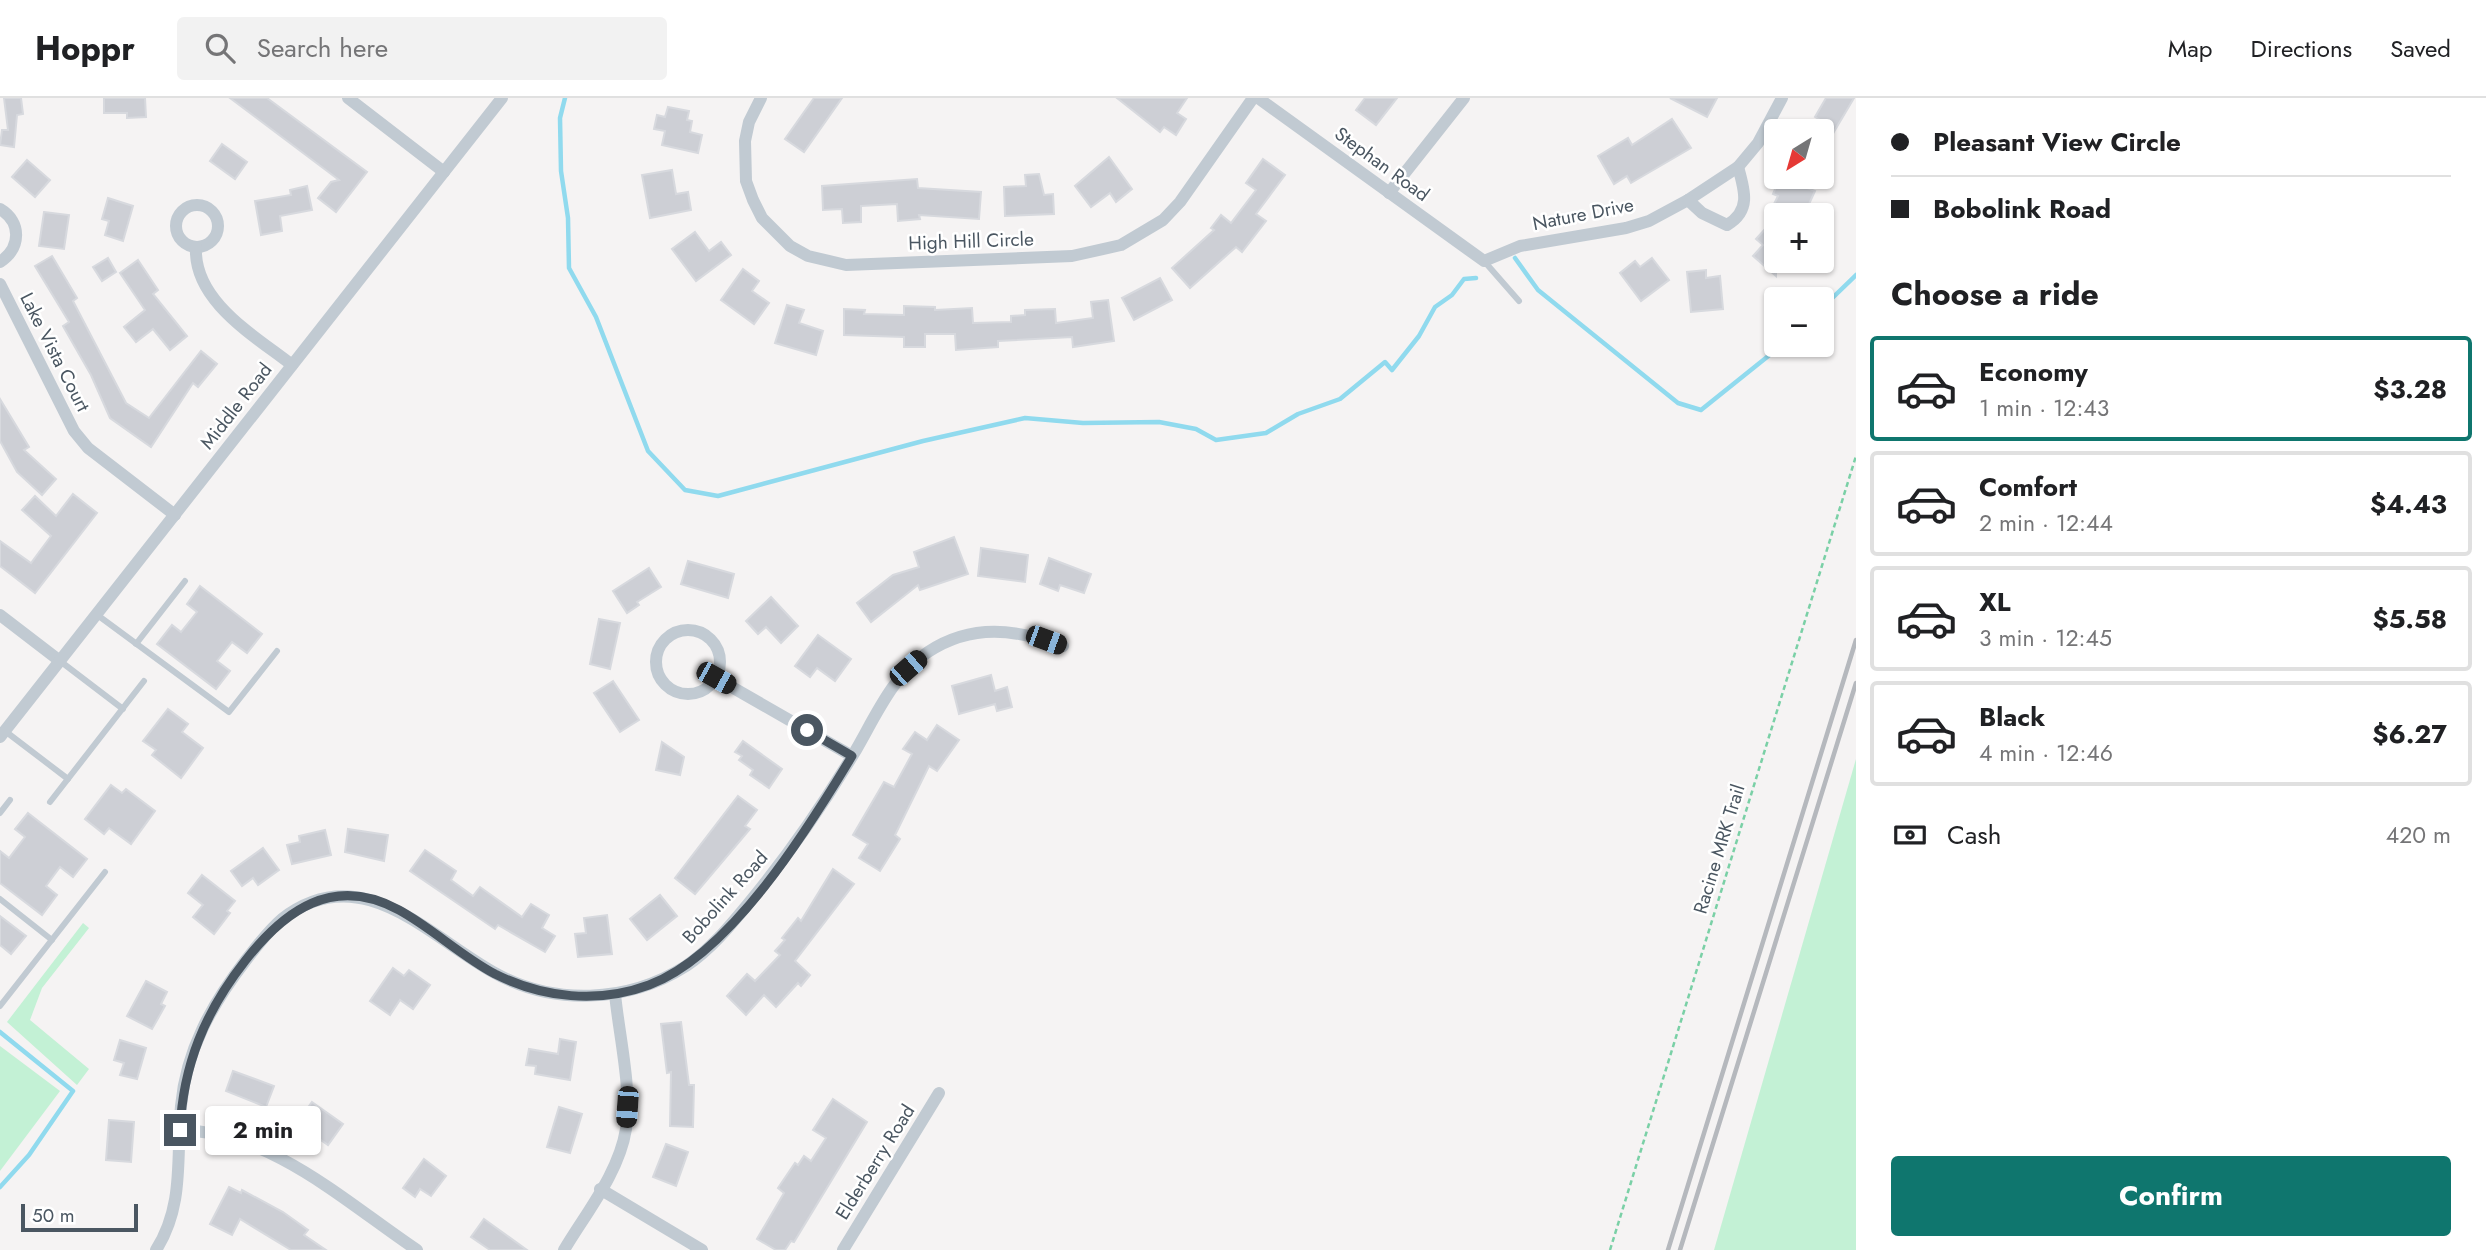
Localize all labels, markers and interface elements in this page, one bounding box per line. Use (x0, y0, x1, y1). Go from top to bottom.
search box (177, 17, 667, 80)
text: Hoppr (35, 25, 135, 72)
icon: search (201, 29, 239, 67)
text: Search here (257, 29, 388, 67)
text: Map (2168, 31, 2213, 66)
text: Directions (2251, 31, 2352, 66)
text: Saved (2390, 31, 2451, 66)
north arrow (1764, 119, 1834, 189)
map controls (1764, 119, 1834, 357)
street label: Stephan Road (1329, 120, 1435, 208)
text: Pleasant View Circle (1933, 123, 2181, 161)
text: Bobolink Road (1933, 190, 2111, 228)
street label: Nature Drive (1530, 191, 1636, 237)
button: + (1764, 203, 1834, 273)
street label: High Hill Circle (908, 225, 1034, 257)
text: Choose a ride (1891, 271, 2099, 317)
button: − (1764, 287, 1834, 357)
street label: Lake Vista Court (13, 288, 97, 417)
text: Economy (1979, 353, 2088, 391)
street label: Middle Road (194, 357, 278, 455)
icon: car (1895, 357, 1958, 420)
text: $3.28 (2373, 370, 2447, 408)
text: 1 min · 12:43 (1979, 391, 2109, 425)
text: Comfort (1979, 468, 2077, 506)
icon: car (1895, 472, 1958, 535)
text: $4.43 (2370, 485, 2447, 523)
text: 2 min · 12:44 (1979, 506, 2113, 540)
text: XL (1979, 583, 2011, 621)
icon: car (1895, 587, 1958, 650)
text: $5.58 (2373, 600, 2447, 638)
text: 3 min · 12:45 (1979, 621, 2112, 655)
car (1023, 623, 1070, 657)
car (886, 646, 931, 690)
car (693, 659, 740, 697)
text: Black (1979, 698, 2045, 736)
icon: car (1895, 702, 1958, 765)
route start (791, 714, 823, 746)
text: $6.27 (2372, 715, 2447, 753)
text: 4 min · 12:46 (1979, 736, 2113, 770)
street label: Racine MRK Trail (1686, 781, 1752, 917)
icon: cash (1891, 816, 1929, 854)
text: Cash (1947, 816, 2001, 854)
text: 420 m (2386, 818, 2451, 852)
street label: Bobolink Road (676, 845, 774, 949)
car (616, 1085, 639, 1129)
street label: Elderberry Road (829, 1099, 921, 1225)
callout: 2 min (204, 1105, 320, 1154)
text: 2 min (233, 1113, 293, 1147)
route end (164, 1114, 196, 1146)
button: Confirm (1891, 1156, 2451, 1236)
scale bar (21, 1201, 138, 1233)
text: 50 m (32, 1202, 75, 1229)

